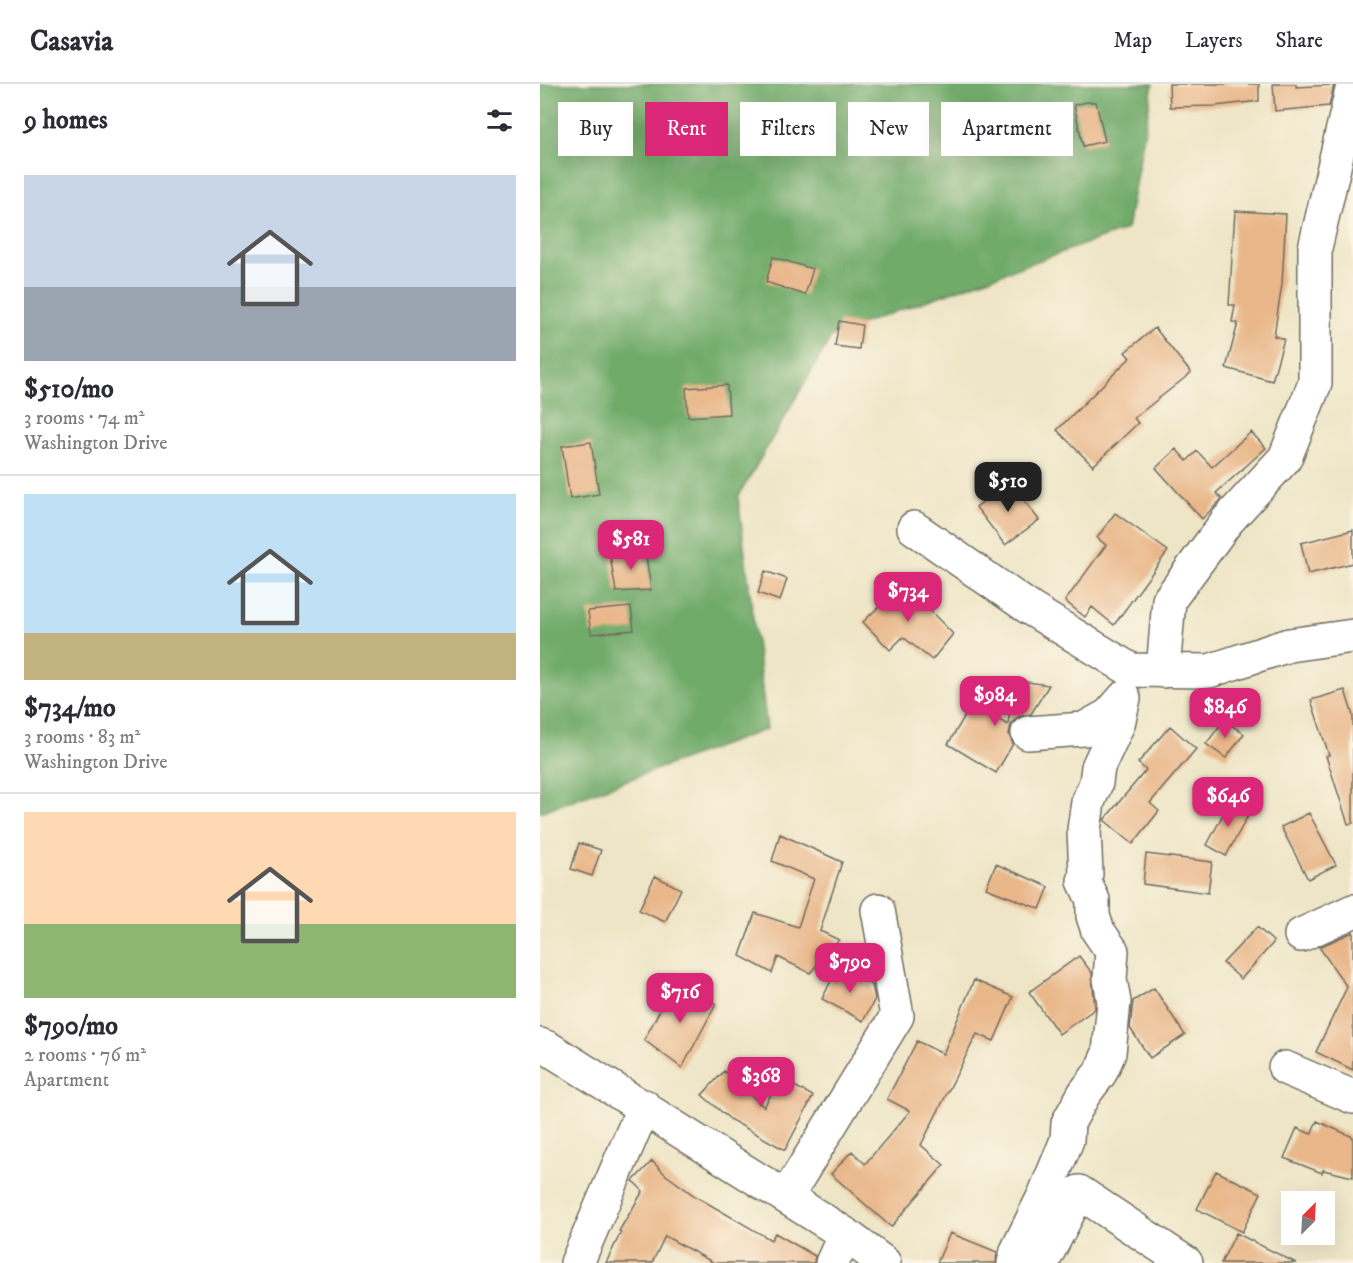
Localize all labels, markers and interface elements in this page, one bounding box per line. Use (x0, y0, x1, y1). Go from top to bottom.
text: Casavia (30, 24, 113, 59)
text: Map (1113, 28, 1152, 54)
text: Layers (1185, 28, 1243, 54)
text: Share (1276, 28, 1323, 54)
chip: Buy (558, 102, 633, 156)
chip: Rent (645, 102, 728, 156)
chip: Filters (740, 102, 836, 156)
chip: New (848, 102, 929, 156)
chip: Apartment (941, 102, 1073, 156)
text: 9 homes (24, 104, 108, 137)
icon: filters (483, 104, 516, 137)
icon: home (216, 214, 324, 322)
text: $510/mo (24, 373, 114, 406)
text: 3 rooms · 74 m² (24, 406, 145, 431)
text: Washington Drive (24, 431, 168, 456)
pin: $510 (972, 462, 1044, 513)
text: $510 (989, 469, 1027, 494)
pin: $581 (595, 520, 667, 571)
text: $581 (612, 527, 650, 552)
icon: home (216, 533, 324, 641)
pin: $734 (872, 572, 944, 623)
text: $734 (888, 579, 928, 604)
pin: $984 (959, 676, 1031, 727)
text: $984 (974, 683, 1016, 708)
pin: $846 (1189, 688, 1261, 739)
text: $734/mo (24, 692, 116, 725)
text: $846 (1204, 695, 1246, 720)
text: 3 rooms · 83 m² (24, 725, 140, 750)
text: Washington Drive (24, 750, 168, 775)
pin: $646 (1192, 777, 1264, 828)
text: $646 (1206, 784, 1250, 809)
icon: home (216, 851, 324, 959)
pin: $790 (814, 943, 886, 994)
text: $790 (829, 950, 871, 975)
pin: $716 (644, 973, 716, 1024)
text: $716 (660, 980, 700, 1005)
text: $790/mo (24, 1010, 118, 1043)
text: 2 rooms · 76 m² (24, 1043, 146, 1068)
pin: $368 (725, 1057, 797, 1108)
text: $368 (742, 1064, 780, 1089)
text: Apartment (24, 1068, 109, 1093)
north arrow (1281, 1191, 1335, 1245)
map controls (1281, 1191, 1335, 1245)

